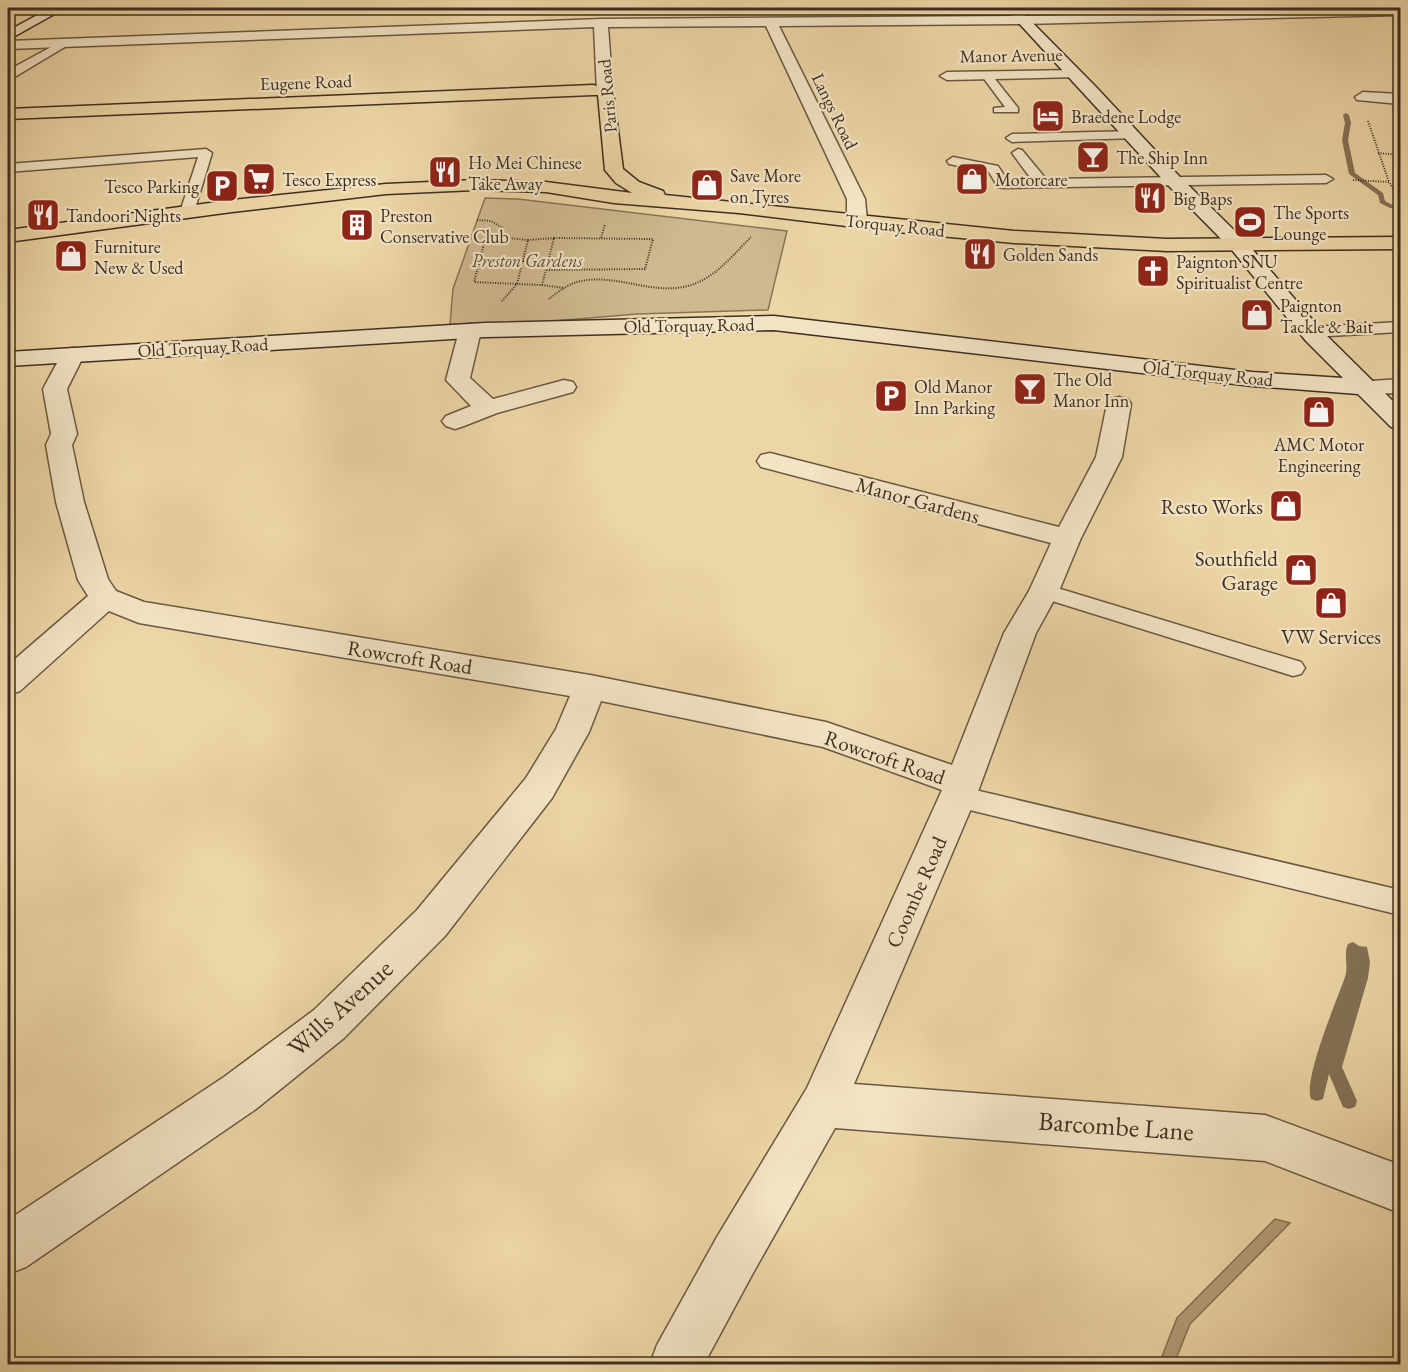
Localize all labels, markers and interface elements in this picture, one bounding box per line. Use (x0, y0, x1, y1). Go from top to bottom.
street label: Manor Avenue (959, 43, 1063, 67)
street label: Paris Road (592, 57, 622, 134)
street label: Eugene Road (259, 69, 353, 95)
street label: Langs Road (807, 69, 864, 154)
hotel icon: Braedene Lodge (1030, 98, 1066, 134)
place label: Braedene Lodge (1071, 105, 1181, 128)
bar icon: The Ship Inn (1075, 139, 1111, 175)
place label: The Ship Inn (1116, 146, 1209, 169)
place label: Ho Mei Chinese Take Away (468, 151, 582, 195)
restaurant icon: Ho Mei Chinese Take Away (427, 154, 463, 190)
supermarket icon: Tesco Express (241, 161, 277, 197)
shop icon: Motorcare (954, 161, 990, 197)
place label: Save More on Tyres (730, 164, 801, 208)
shop icon: Save More on Tyres (689, 167, 725, 203)
parking icon: Tesco Parking (204, 168, 240, 204)
place label: Tesco Express (282, 168, 377, 191)
place label: Motorcare (995, 168, 1068, 191)
place label: Tesco Parking (104, 175, 199, 198)
restaurant icon: Big Baps (1132, 180, 1168, 216)
place label: Big Baps (1173, 187, 1232, 210)
restaurant icon: Tandoori Nights (25, 197, 61, 233)
place label: The Sports Lounge (1273, 201, 1349, 245)
place label: Tandoori Nights (66, 204, 181, 227)
place label: Preston Conservative Club (380, 204, 509, 248)
sports icon: The Sports Lounge (1232, 204, 1268, 240)
building icon: Preston Conservative Club (339, 207, 375, 243)
street label: Torquay Road (844, 208, 947, 242)
place label: Furniture New & Used (94, 235, 184, 279)
restaurant icon: Golden Sands (962, 236, 998, 272)
shop icon: Furniture New & Used (53, 238, 89, 274)
place label: Golden Sands (1003, 243, 1098, 266)
park label: Preston Gardens (472, 249, 583, 272)
place label: Paignton SNU Spiritualist Centre (1176, 250, 1303, 294)
church icon: Paignton SNU Spiritualist Centre (1135, 253, 1171, 289)
place label: Paignton Tackle & Bait (1280, 294, 1373, 338)
shop icon: Paignton Tackle & Bait (1239, 297, 1275, 333)
street label: Old Torquay Road (623, 312, 756, 338)
street label: Old Torquay Road (137, 332, 270, 362)
street label: Old Torquay Road (1142, 355, 1275, 391)
place label: The Old Manor Inn (1053, 368, 1130, 412)
bar icon: The Old Manor Inn (1012, 371, 1048, 407)
place label: Old Manor Inn Parking (914, 375, 995, 419)
parking icon: Old Manor Inn Parking (873, 378, 909, 414)
shop icon: AMC Motor Engineering (1301, 394, 1337, 430)
place label: AMC Motor Engineering (1273, 433, 1364, 477)
street label: Manor Gardens (853, 471, 983, 530)
shop icon: Resto Works (1268, 488, 1304, 524)
place label: Resto Works (1161, 493, 1263, 520)
place label: Southfield Garage (1195, 545, 1278, 596)
shop icon: Southfield Garage (1283, 552, 1319, 588)
shop icon: VW Services (1313, 585, 1349, 621)
place label: VW Services (1281, 623, 1381, 650)
street label: Rowcroft Road (346, 634, 475, 680)
street label: Rowcroft Road (821, 724, 949, 790)
street label: Coombe Road (879, 832, 953, 952)
street label: Wills Avenue (280, 952, 400, 1064)
street label: Barcombe Lane (1037, 1104, 1195, 1148)

